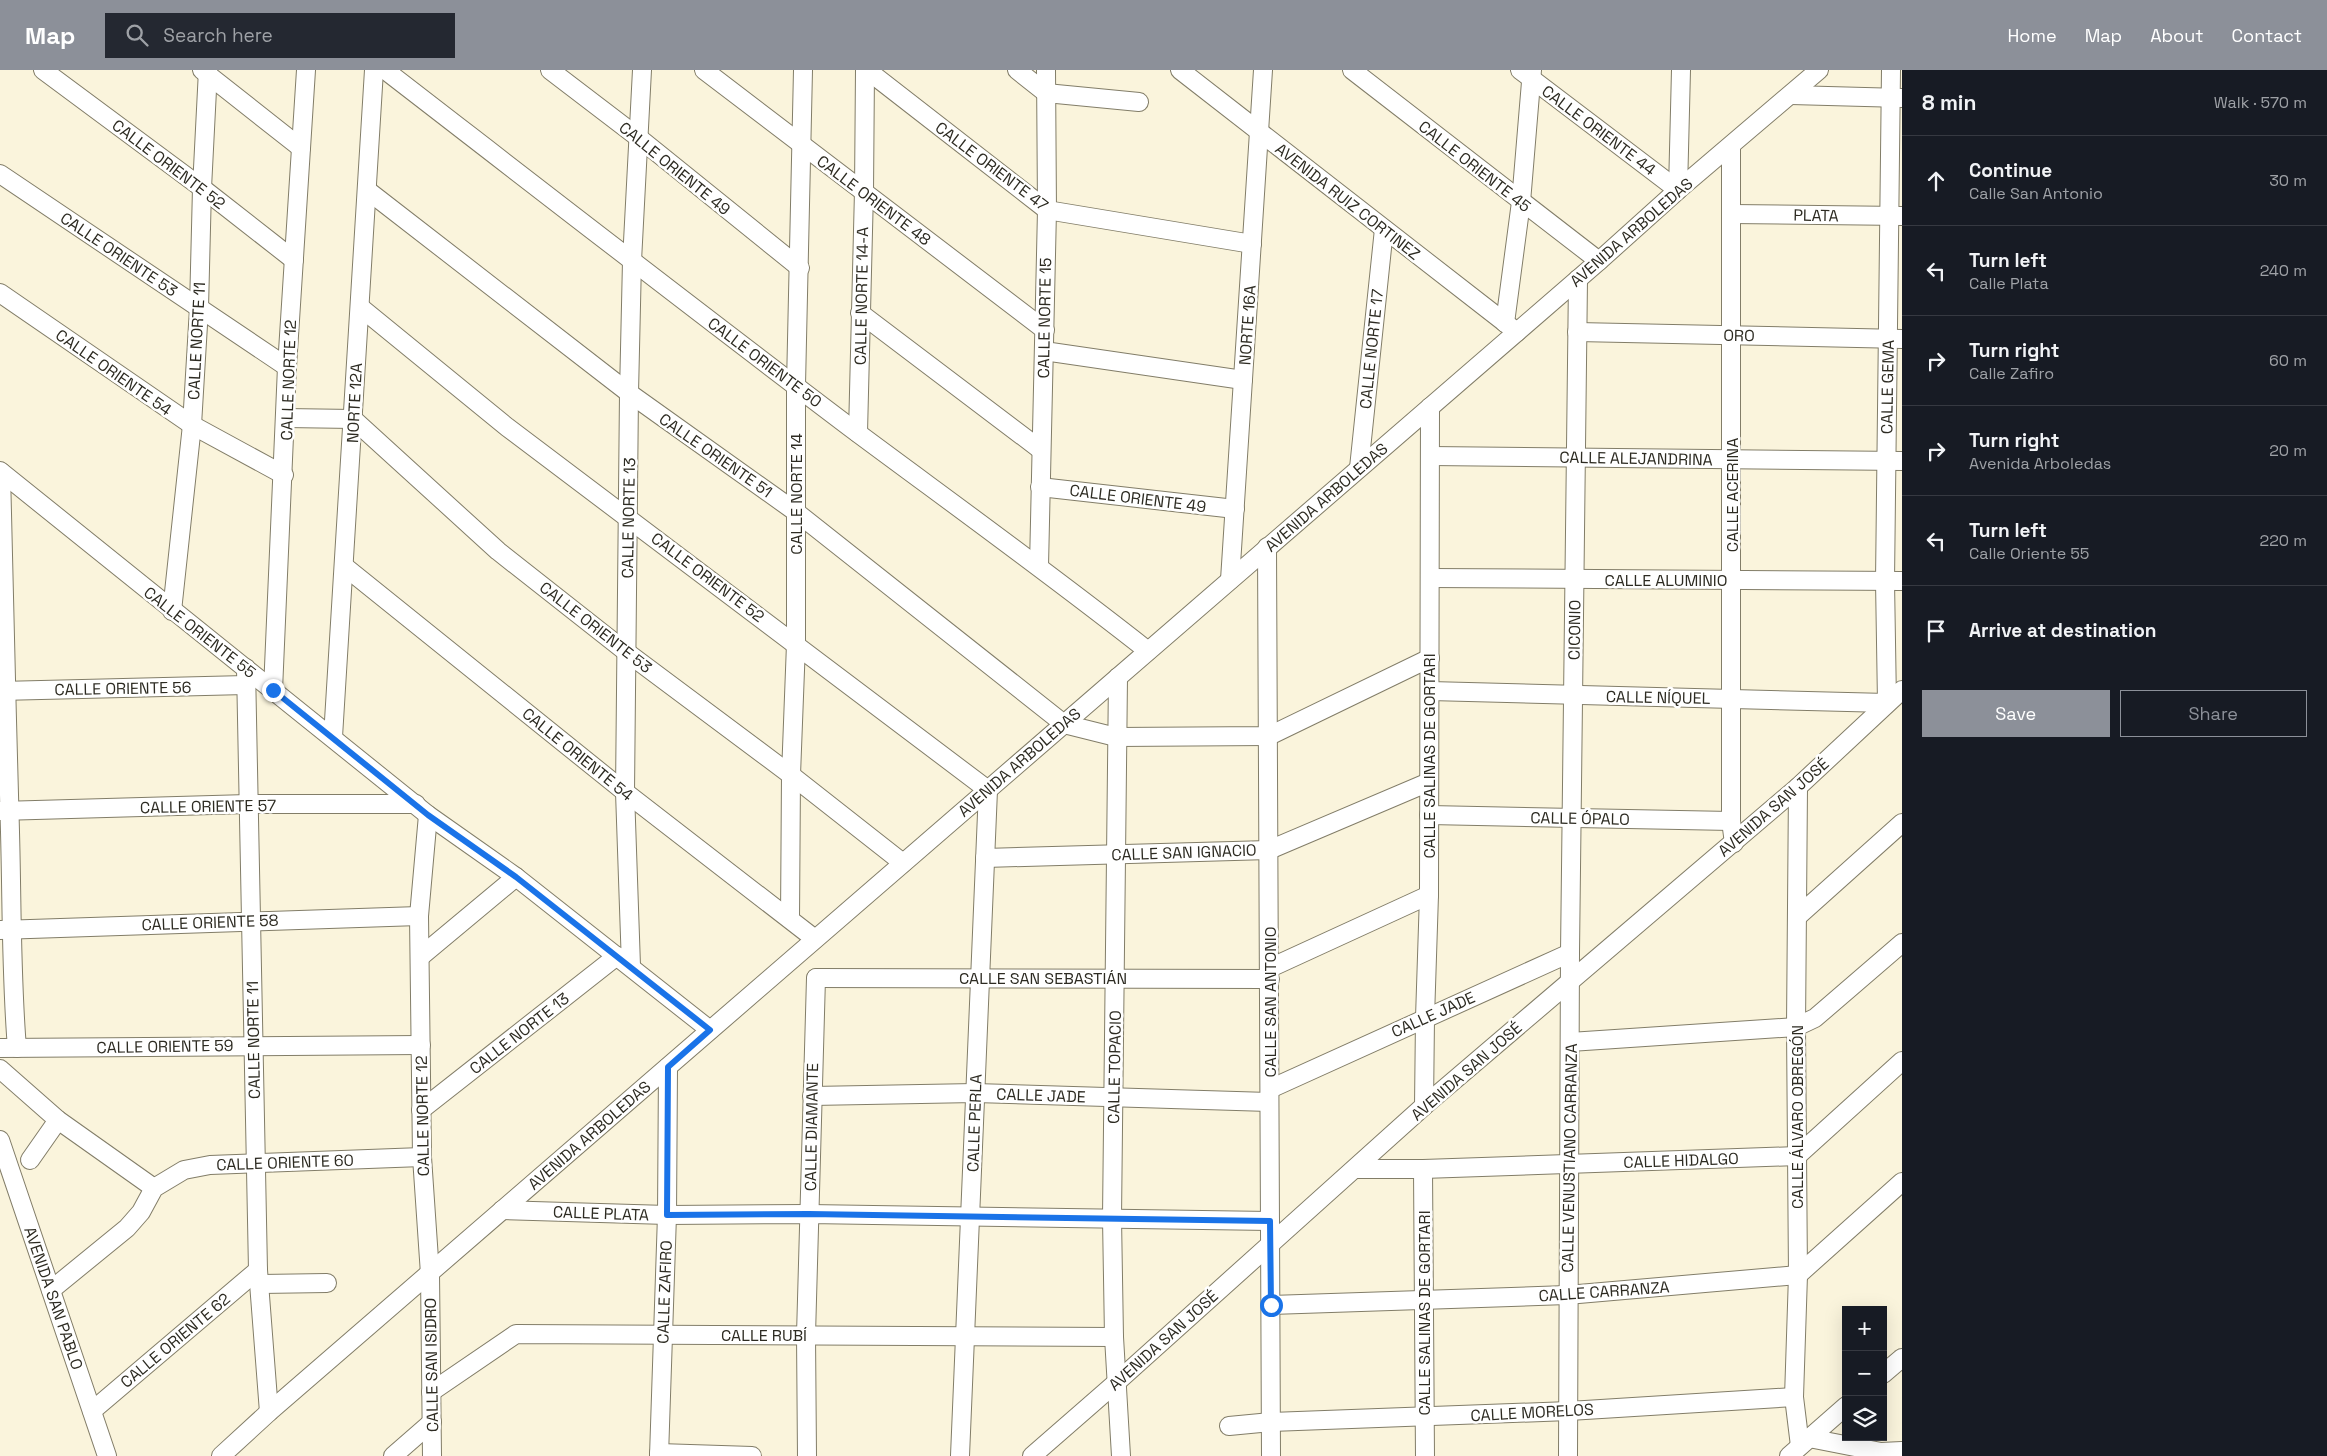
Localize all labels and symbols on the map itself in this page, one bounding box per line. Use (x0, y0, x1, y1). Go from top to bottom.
street label: CALLE ORIENTE 44 (1537, 81, 1660, 180)
street label: CALLE ORIENTE 52 (108, 115, 230, 214)
street label: CALLE ORIENTE 45 (1414, 116, 1535, 217)
street label: CALLE ORIENTE 49 (615, 117, 735, 220)
street label: CALLE ORIENTE 47 (931, 117, 1052, 216)
street label: AVENIDA RUIZ CORTINEZ (1271, 138, 1424, 265)
street label: CALLE ORIENTE 48 (812, 151, 935, 250)
street label: AVENIDA ARBOLEDAS (1565, 173, 1697, 292)
street label: PLATA (1793, 205, 1839, 226)
street label: CALLE ORIENTE 53 (56, 207, 181, 301)
street label: CALLE NORTE 14-A (850, 227, 873, 365)
street label: CALLE NORTE 15 (1033, 257, 1056, 379)
street label: CALLE NORTE 11 (183, 282, 210, 400)
street label: NORTE 16A (1234, 284, 1261, 366)
street label: CALLE NORTE 17 (1355, 288, 1388, 410)
street label: CALLE ORIENTE 50 (703, 313, 826, 412)
street label: CALLE NORTE 12 (276, 319, 301, 441)
street label: CALLE ORIENTE 54 (51, 324, 176, 420)
street label: ORO (1723, 325, 1755, 346)
street label: CALLE GEMA (1876, 340, 1899, 434)
street label: NORTE 12A (342, 362, 367, 444)
street label: CALLE ORIENTE 51 (655, 408, 777, 502)
street label: CALLE NORTE 14 (786, 433, 807, 555)
street label: AVENIDA ARBOLEDAS (1260, 438, 1392, 557)
street label: CALLE ACERINA (1722, 438, 1743, 552)
street label: CALLE ALEJANDRINA (1559, 447, 1713, 470)
street label: CALLE NORTE 13 (617, 457, 640, 579)
street label: CALLE ORIENTE 49 (1068, 480, 1207, 517)
street label: CALLE ORIENTE 52 (647, 528, 769, 627)
street label: CALLE ALUMINIO (1605, 570, 1727, 591)
street label: CALLE ORIENTE 53 (535, 577, 656, 678)
street label: CALLE ORIENTE 55 (139, 582, 260, 683)
street label: CICONIO (1563, 600, 1586, 660)
street label: CALLE SALINAS DE GORTARI (1419, 653, 1440, 859)
street label: CALLE ORIENTE 56 (54, 677, 192, 700)
route end (262, 679, 285, 702)
street label: CALLE NÍQUEL (1606, 686, 1711, 709)
street label: CALLE ORIENTE 54 (518, 703, 638, 806)
street label: AVENIDA ARBOLEDAS (953, 703, 1085, 822)
street label: AVENIDA SAN JOSÉ (1713, 753, 1833, 861)
street label: CALLE ORIENTE 57 (140, 795, 276, 818)
street label: CALLE ÓPALO (1530, 807, 1630, 830)
street label: CALLE SAN IGNACIO (1111, 839, 1257, 866)
street label: CALLE ORIENTE 58 (141, 910, 279, 935)
street label: CALLE SAN ANTONIO (1260, 927, 1281, 1077)
street label: CALLE SAN SEBASTIÁN (959, 968, 1127, 989)
street label: CALLE NORTE 11 (242, 981, 265, 1099)
street label: CALLE JADE (1388, 987, 1478, 1042)
street label: CALLE NORTE 13 (465, 988, 573, 1079)
street label: CALLE TOPACIO (1103, 1010, 1126, 1124)
street label: AVENIDA SAN JOSÉ (1406, 1017, 1526, 1125)
street label: CALLE ÁLVARO OBREGÓN (1787, 1025, 1808, 1209)
street label: CALLE ORIENTE 59 (96, 1035, 234, 1058)
street label: CALLE VENUSTIANO CARRANZA (1557, 1043, 1582, 1273)
street label: CALLE NORTE 12 (411, 1055, 434, 1177)
street label: CALLE DIAMANTE (800, 1063, 823, 1191)
street label: CALLE PERLA (962, 1073, 987, 1173)
street label: AVENIDA ARBOLEDAS (523, 1076, 655, 1195)
street label: CALLE JADE (996, 1083, 1086, 1108)
street label: CALLE HIDALGO (1623, 1148, 1739, 1173)
street label: CALLE ORIENTE 60 (216, 1150, 354, 1175)
street label: CALLE PLATA (552, 1201, 649, 1226)
street label: CALLE SALINAS DE GORTARI (1414, 1210, 1435, 1416)
street label: AVENIDA SAN PABLO (19, 1224, 88, 1373)
street label: CALLE ZAFIRO (652, 1240, 677, 1344)
street label: CALLE CARRANZA (1538, 1276, 1670, 1307)
street label: AVENIDA SAN JOSÉ (1104, 1286, 1223, 1395)
street label: CALLE ORIENTE 62 (116, 1288, 235, 1392)
route start (1260, 1294, 1283, 1317)
street label: CALLE SAN ISIDRO (420, 1298, 443, 1432)
street label: CALLE RUBÍ (721, 1325, 807, 1346)
street label: CALLE MORELOS (1470, 1399, 1594, 1426)

